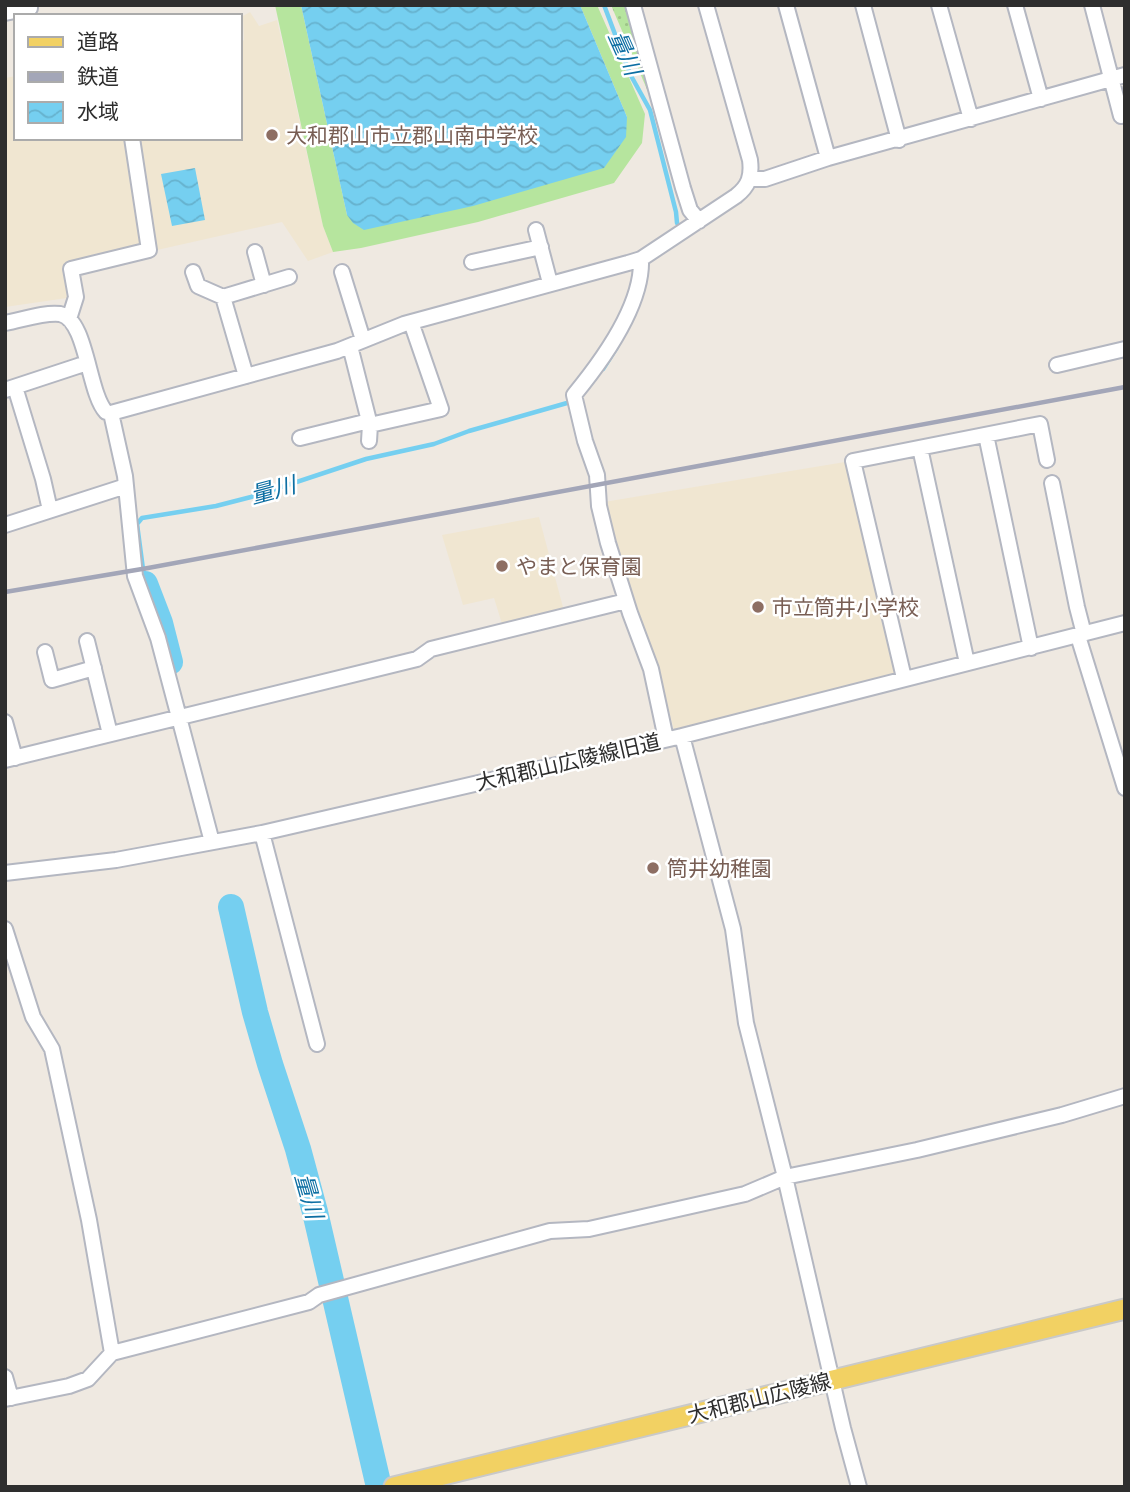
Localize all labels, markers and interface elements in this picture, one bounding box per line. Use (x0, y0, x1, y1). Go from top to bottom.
legend (14, 14, 242, 140)
water label: 量川 (603, 26, 648, 82)
text: 道路 (77, 29, 119, 54)
text: 鉄道 (77, 64, 119, 89)
text: 水域 (77, 99, 119, 124)
place label: 大和郡山市立郡山南中学校 (286, 123, 538, 148)
marker: 大和郡山市立郡山南中学校 (264, 127, 280, 143)
water label: 量川 (247, 470, 302, 509)
place label: やまと保育園 (516, 554, 642, 579)
marker: やまと保育園 (494, 558, 510, 574)
place label: 市立筒井小学校 (772, 595, 919, 620)
marker: 市立筒井小学校 (750, 599, 766, 615)
street label: 大和郡山広陵線旧道 (473, 729, 663, 795)
place label: 筒井幼稚園 (667, 856, 772, 881)
marker: 筒井幼稚園 (645, 860, 661, 876)
water label: 量川 (289, 1170, 330, 1225)
street label: 大和郡山広陵線 (685, 1368, 833, 1428)

